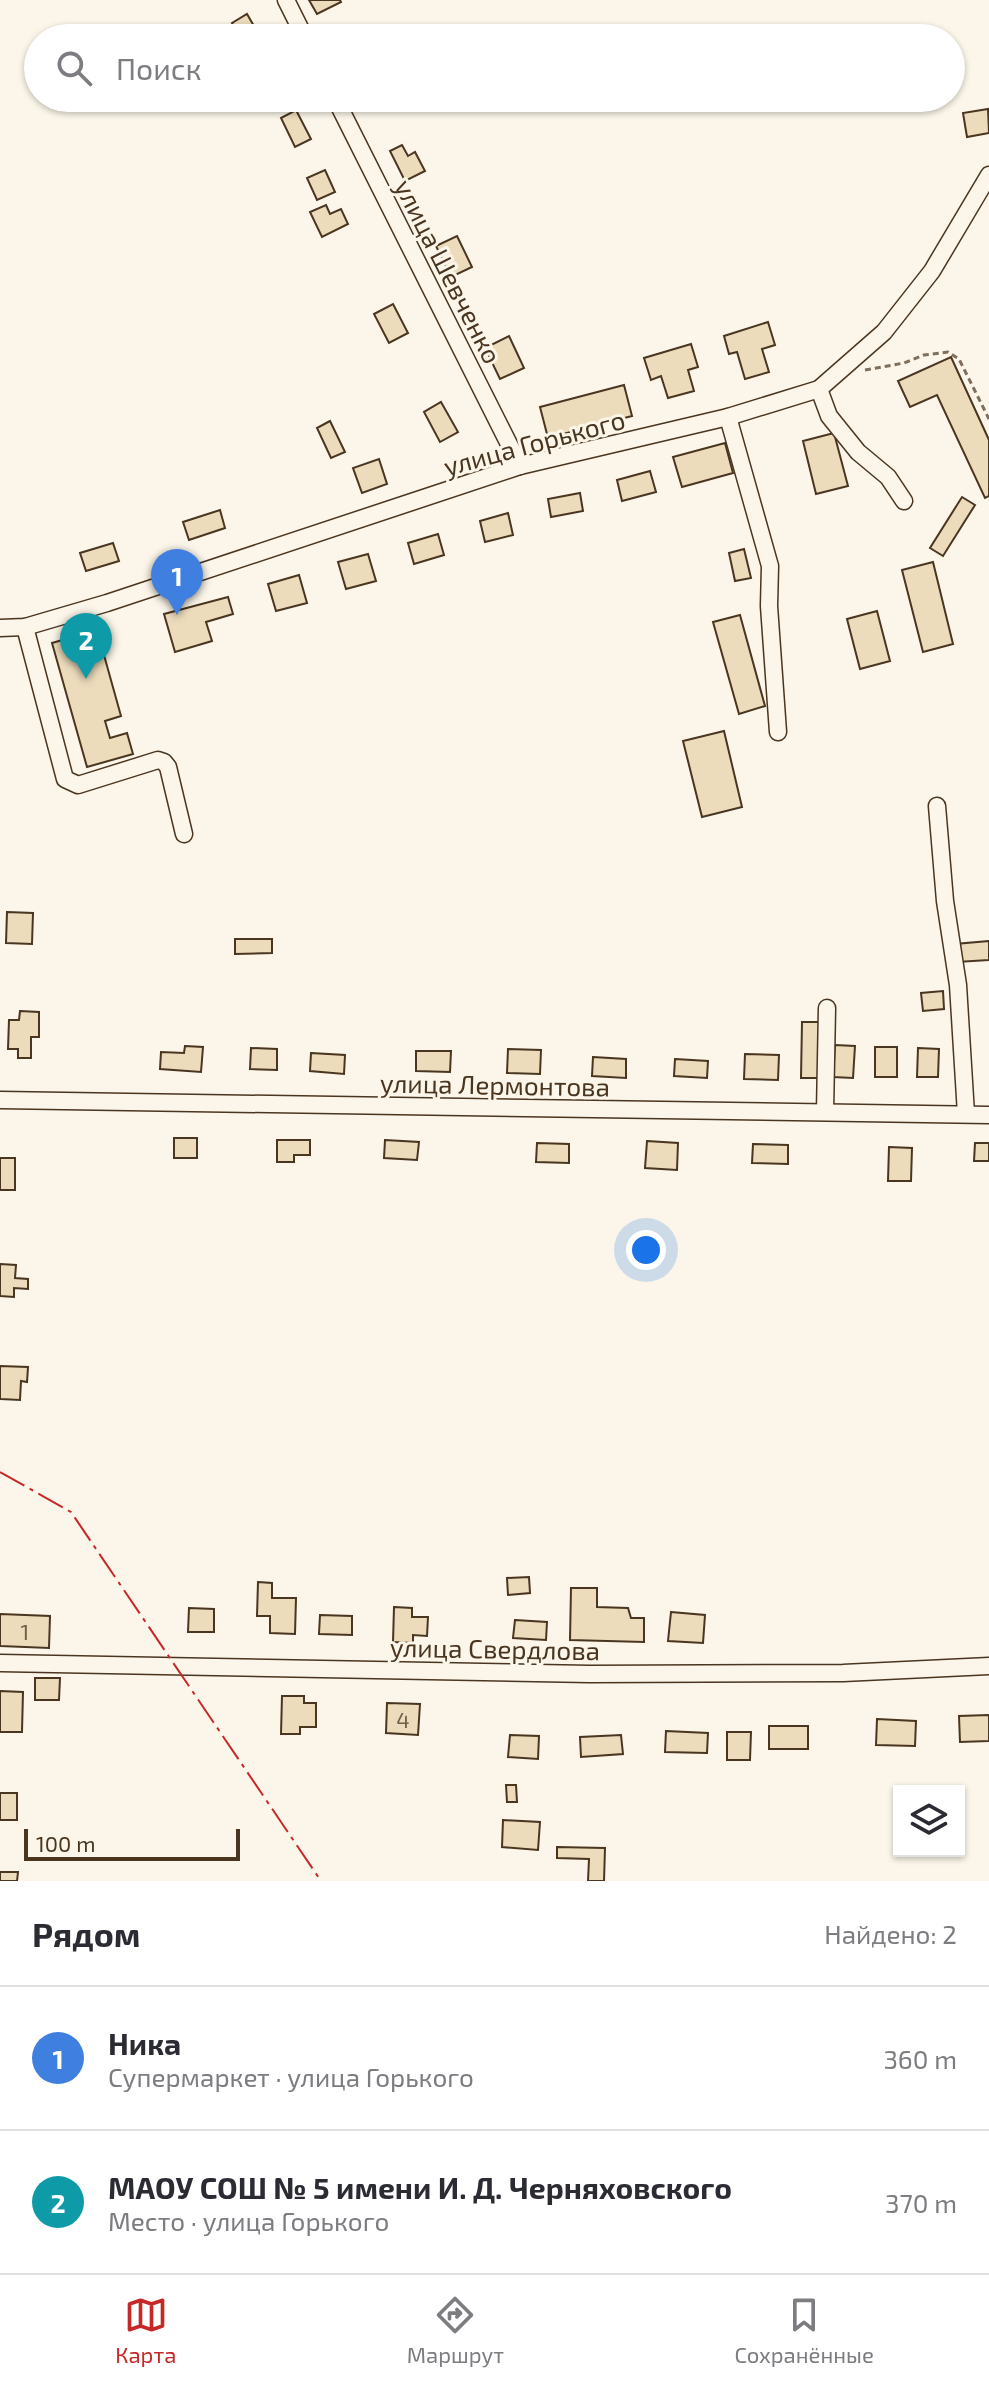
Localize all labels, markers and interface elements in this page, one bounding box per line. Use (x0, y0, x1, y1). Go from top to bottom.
search box (24, 24, 965, 112)
icon: search (52, 46, 96, 90)
text: Поиск (116, 50, 202, 86)
street label: улица Шевченко (388, 174, 509, 369)
street label: улица Горького (440, 403, 628, 482)
pin: 1 (151, 549, 203, 615)
pin: 2 (60, 613, 112, 679)
street label: улица Лермонтова (380, 1066, 610, 1103)
your location (626, 1230, 666, 1270)
house number: 1 (21, 1618, 29, 1644)
street label: улица Свердлова (390, 1631, 600, 1666)
house number: 4 (396, 1706, 410, 1732)
map controls (893, 1785, 965, 1857)
button: layers (893, 1785, 965, 1857)
scale bar (24, 1825, 240, 1861)
text: 100 m (36, 1830, 95, 1856)
text: Рядом (32, 1913, 140, 1954)
text: Найдено: 2 (824, 1918, 957, 1949)
text: Ника (108, 2025, 181, 2061)
text: 1 (52, 2043, 64, 2074)
text: 360 m (883, 2043, 957, 2074)
text: Супермаркет · улица Горького (108, 2061, 474, 2092)
text: МАОУ СОШ № 5 имени И. Д. Черняховского (108, 2169, 732, 2205)
text: 2 (50, 2187, 66, 2218)
text: 370 m (885, 2187, 957, 2218)
text: Место · улица Горького (108, 2205, 389, 2236)
tab: Карта (115, 2293, 176, 2367)
tab: Маршрут (407, 2293, 504, 2367)
tab: Сохранённые (734, 2293, 874, 2367)

